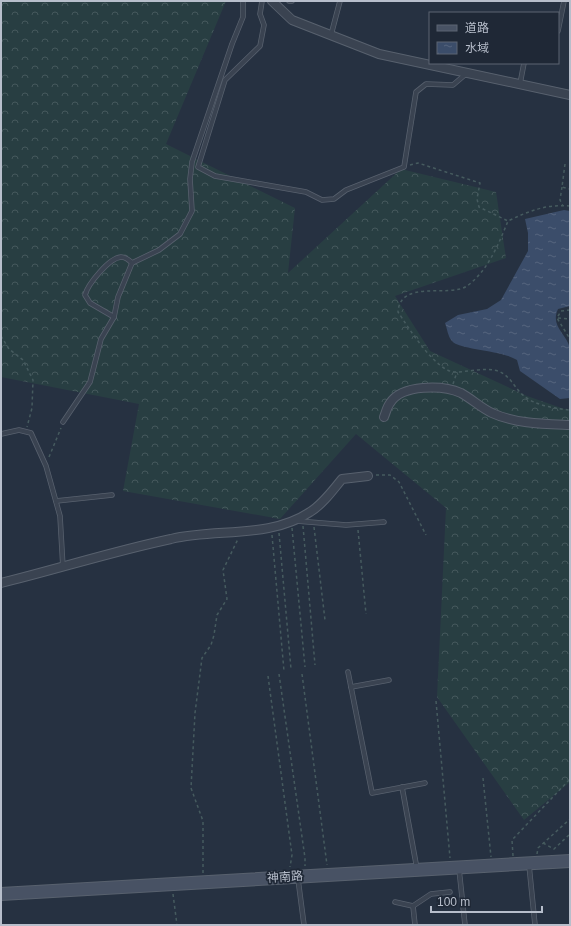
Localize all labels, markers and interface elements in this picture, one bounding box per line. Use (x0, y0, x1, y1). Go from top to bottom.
legend (429, 12, 559, 64)
text: 道路 (465, 21, 489, 35)
text: 水域 (465, 41, 489, 55)
street label: 神南路 (267, 869, 303, 885)
scale bar (431, 888, 542, 914)
text: 100 m (437, 895, 470, 909)

